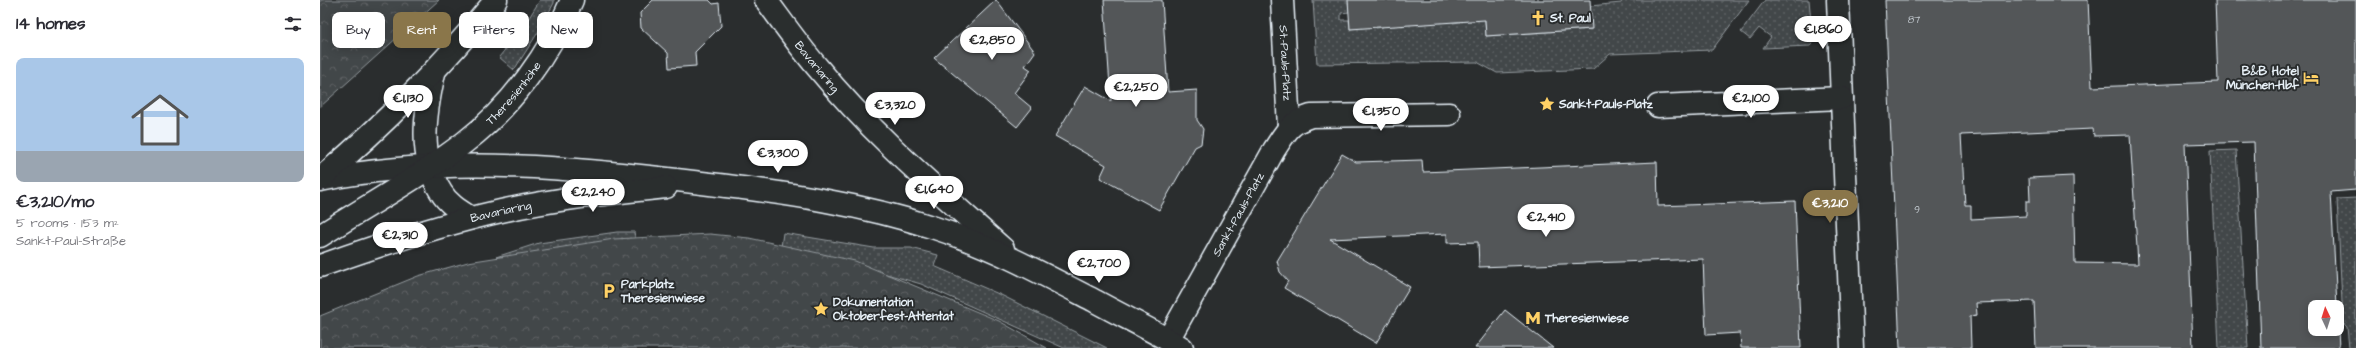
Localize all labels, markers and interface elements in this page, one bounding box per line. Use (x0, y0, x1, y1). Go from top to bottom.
church icon: St. Paul (1529, 9, 1547, 27)
place label: St. Paul (1549, 10, 1591, 27)
text: 14 homes (16, 12, 86, 36)
chip: Buy (332, 12, 385, 48)
chip: Rent (393, 12, 451, 48)
chip: Filters (459, 12, 529, 48)
chip: New (537, 12, 593, 48)
icon: filters (282, 13, 304, 35)
house number: 87 (1908, 13, 1920, 27)
pin: €1,860 (1790, 16, 1856, 50)
text: €1,860 (1803, 20, 1843, 38)
street label: St.-Pauls-Platz (1275, 25, 1296, 101)
pin: €2,850 (959, 27, 1025, 61)
text: €2,850 (969, 31, 1015, 49)
street label: Bavariaring (791, 37, 844, 97)
street label: Theresienhöhe (482, 57, 546, 129)
place label: B&B Hotel München-Hbf (2226, 63, 2300, 94)
hotel icon: B&B Hotel München-Hbf (2302, 69, 2320, 87)
pin: €2,250 (1103, 74, 1169, 108)
text: €2,250 (1114, 78, 1158, 96)
icon: home (124, 84, 196, 156)
pin: €1,130 (375, 85, 441, 119)
pin: €2,100 (1718, 85, 1784, 119)
text: €1,130 (393, 89, 423, 107)
text: €2,100 (1732, 89, 1770, 107)
pin: €3,320 (862, 92, 928, 126)
place icon: Sankt-Pauls-Platz (1538, 95, 1556, 113)
text: €3,320 (874, 96, 916, 114)
place label: Sankt-Pauls-Platz (1558, 96, 1654, 113)
pin: €1,350 (1348, 98, 1414, 132)
text: €1,350 (1362, 102, 1400, 120)
pin: €3,300 (745, 140, 811, 174)
text: €3,300 (757, 144, 799, 162)
street label: Sankt-Pauls-Platz (1208, 169, 1268, 259)
pin: €1,640 (901, 176, 967, 210)
pin: €2,240 (560, 179, 626, 213)
text: €1,640 (914, 180, 954, 198)
text: €2,240 (571, 183, 615, 201)
text: €3,210/mo (16, 190, 94, 214)
pin: €3,210 (1797, 190, 1863, 224)
text: €3,210 (1812, 194, 1848, 212)
street label: Bavariaring (468, 197, 533, 227)
house number: 9 (1914, 203, 1920, 217)
pin: €2,410 (1513, 204, 1579, 238)
text: €2,410 (1527, 208, 1565, 226)
text: 5 rooms · 153 m² (16, 214, 119, 232)
pin: €2,310 (367, 222, 433, 256)
text: €2,310 (382, 226, 418, 244)
text: Sankt-Paul-Straße (16, 232, 126, 250)
pin: €2,700 (1066, 250, 1132, 284)
text: €2,700 (1077, 254, 1121, 272)
place label: Parkplatz Theresienwiese (620, 276, 705, 307)
parking icon: Parkplatz Theresienwiese (600, 282, 618, 300)
place label: Dokumentation Oktoberfest-Attentat (833, 294, 954, 325)
place icon: Dokumentation Oktoberfest-Attentat (812, 300, 830, 318)
north arrow (2308, 300, 2344, 336)
map controls (2308, 300, 2344, 336)
metro station icon: Theresienwiese (1524, 309, 1542, 327)
place label: Theresienwiese (1544, 310, 1629, 327)

